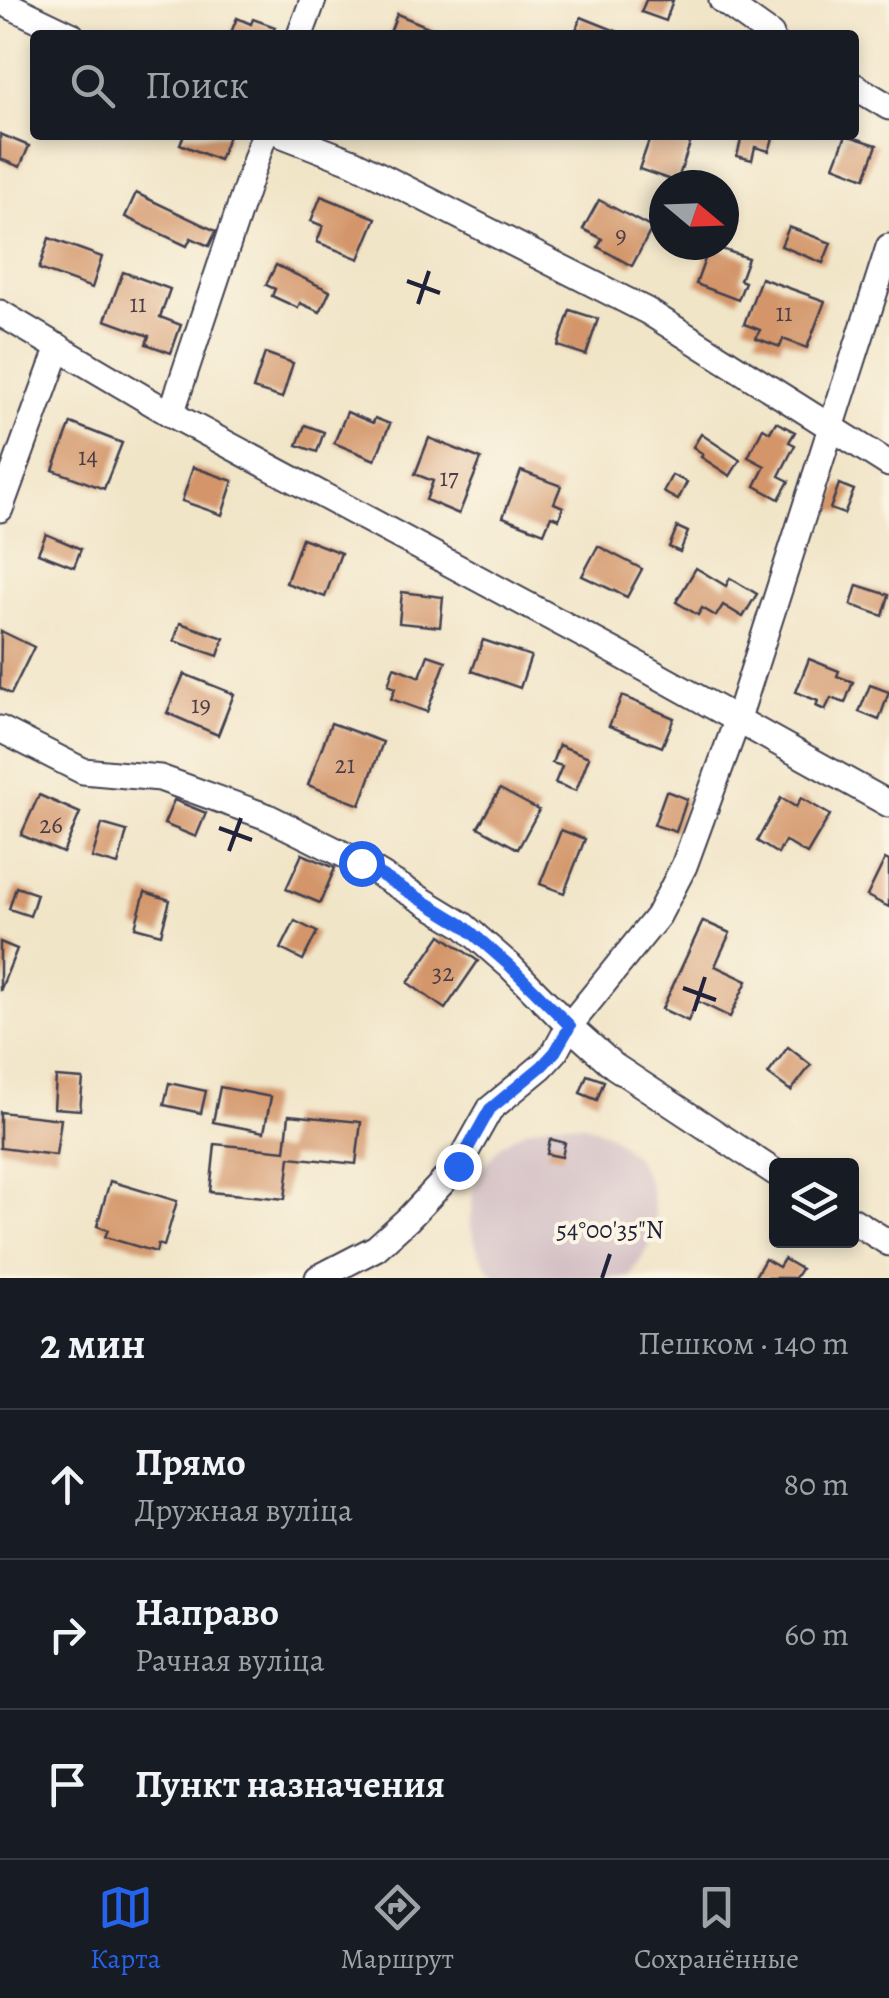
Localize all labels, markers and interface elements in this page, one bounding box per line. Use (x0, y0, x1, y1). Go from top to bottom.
search box (30, 30, 859, 140)
icon: search (65, 58, 120, 113)
text: Поиск (145, 59, 249, 111)
north arrow (649, 170, 739, 260)
house number: 9 (615, 218, 627, 252)
house number: 11 (129, 287, 147, 321)
house number: 11 (775, 296, 793, 330)
house number: 14 (78, 440, 98, 474)
house number: 17 (439, 461, 459, 495)
house number: 19 (191, 688, 211, 722)
house number: 21 (335, 748, 355, 782)
house number: 26 (39, 808, 63, 842)
route start (339, 841, 385, 887)
house number: 32 (432, 956, 454, 990)
route end (436, 1144, 482, 1190)
map controls (769, 1158, 859, 1248)
button: layers (769, 1158, 859, 1248)
text: 54°00'35"N (556, 1213, 664, 1247)
text: 2 мин (40, 1315, 146, 1372)
text: Пешком · 140 m (638, 1321, 849, 1365)
text: Прямо (135, 1436, 246, 1488)
icon: ahead (40, 1457, 95, 1512)
text: 80 m (783, 1462, 849, 1506)
text: Дружная вуліца (135, 1488, 353, 1532)
text: Направо (135, 1586, 279, 1638)
icon: right (40, 1607, 95, 1662)
text: 60 m (784, 1612, 849, 1656)
text: Рачная вуліца (135, 1638, 324, 1682)
icon: arrive (40, 1757, 95, 1812)
text: Пункт назначения (135, 1758, 445, 1810)
tab: Карта (90, 1880, 161, 1978)
tab: Маршрут (341, 1880, 454, 1978)
tab: Сохранённые (634, 1880, 799, 1978)

